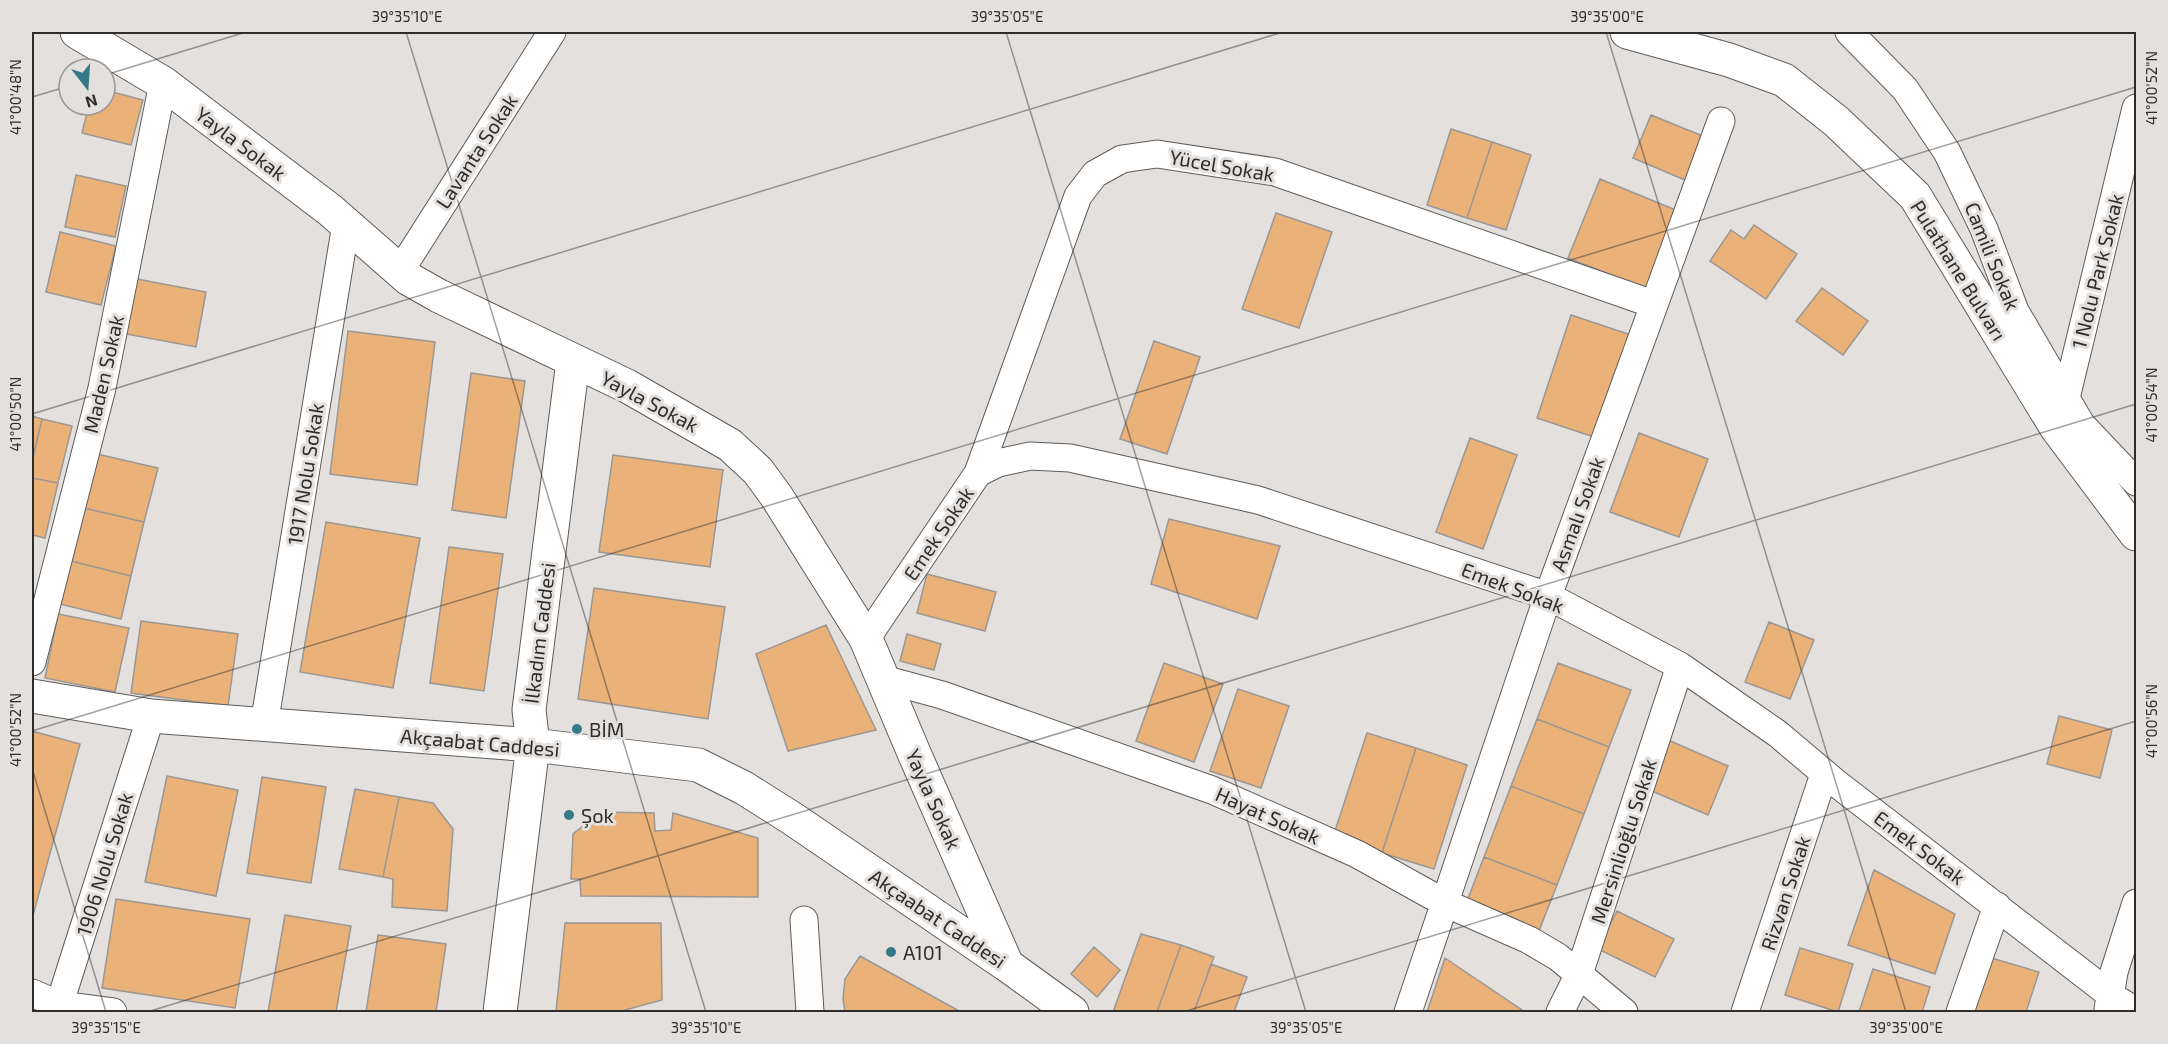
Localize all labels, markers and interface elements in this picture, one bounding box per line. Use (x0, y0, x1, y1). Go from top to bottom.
text: 39°35'10"E (372, 7, 442, 25)
text: 39°35'05"E (971, 7, 1043, 25)
text: 39°35'00"E (1570, 7, 1644, 25)
text: 41°00'52"N (2142, 51, 2160, 125)
north arrow (57, 57, 117, 117)
text: 41°00'48"N (6, 59, 24, 135)
street label: Lavanta Sokak (430, 89, 522, 213)
text: N (83, 91, 100, 113)
street label: Yayla Sokak (191, 101, 291, 185)
street label: Yücel Sokak (1168, 144, 1276, 186)
street label: 1 Nolu Park Sokak (2066, 191, 2128, 351)
street label: Pulathane Bulvarı (1906, 195, 2012, 345)
street label: Camili Sokak (1960, 199, 2026, 313)
street label: Maden Sokak (78, 312, 128, 436)
street label: Yayla Sokak (597, 365, 703, 437)
text: 41°00'54"N (2142, 368, 2160, 442)
text: 41°00'50"N (6, 377, 24, 451)
street label: 1917 Nolu Sokak (282, 401, 328, 547)
street label: Asmalı Sokak (1545, 453, 1609, 575)
street label: Emek Sokak (898, 482, 978, 584)
street label: Emek Sokak (1458, 556, 1568, 618)
street label: İlkadım Caddesi (518, 561, 560, 705)
text: 41°00'56"N (2142, 684, 2160, 758)
text: 41°00'52"N (6, 693, 24, 767)
place label: BİM (589, 717, 624, 741)
marker: BİM (570, 722, 584, 736)
street label: Akçaabat Caddesi (399, 723, 561, 762)
street label: Yayla Sokak (901, 745, 967, 853)
street label: Mersinlioğlu Sokak (1585, 755, 1661, 927)
street label: Hayat Sokak (1212, 781, 1324, 849)
street label: 1906 Nolu Sokak (71, 789, 137, 939)
place label: Şok (581, 803, 614, 828)
street label: Emek Sokak (1870, 805, 1970, 889)
marker: Şok (562, 808, 576, 822)
street label: Rizvan Sokak (1755, 833, 1815, 953)
street label: Akçaabat Caddesi (865, 863, 1011, 973)
place label: A101 (903, 940, 943, 964)
marker: A101 (884, 945, 898, 959)
text: 39°35'15"E (71, 1018, 141, 1036)
text: 39°35'10"E (671, 1018, 741, 1036)
text: 39°35'05"E (1270, 1018, 1342, 1036)
text: 39°35'00"E (1869, 1018, 1943, 1036)

